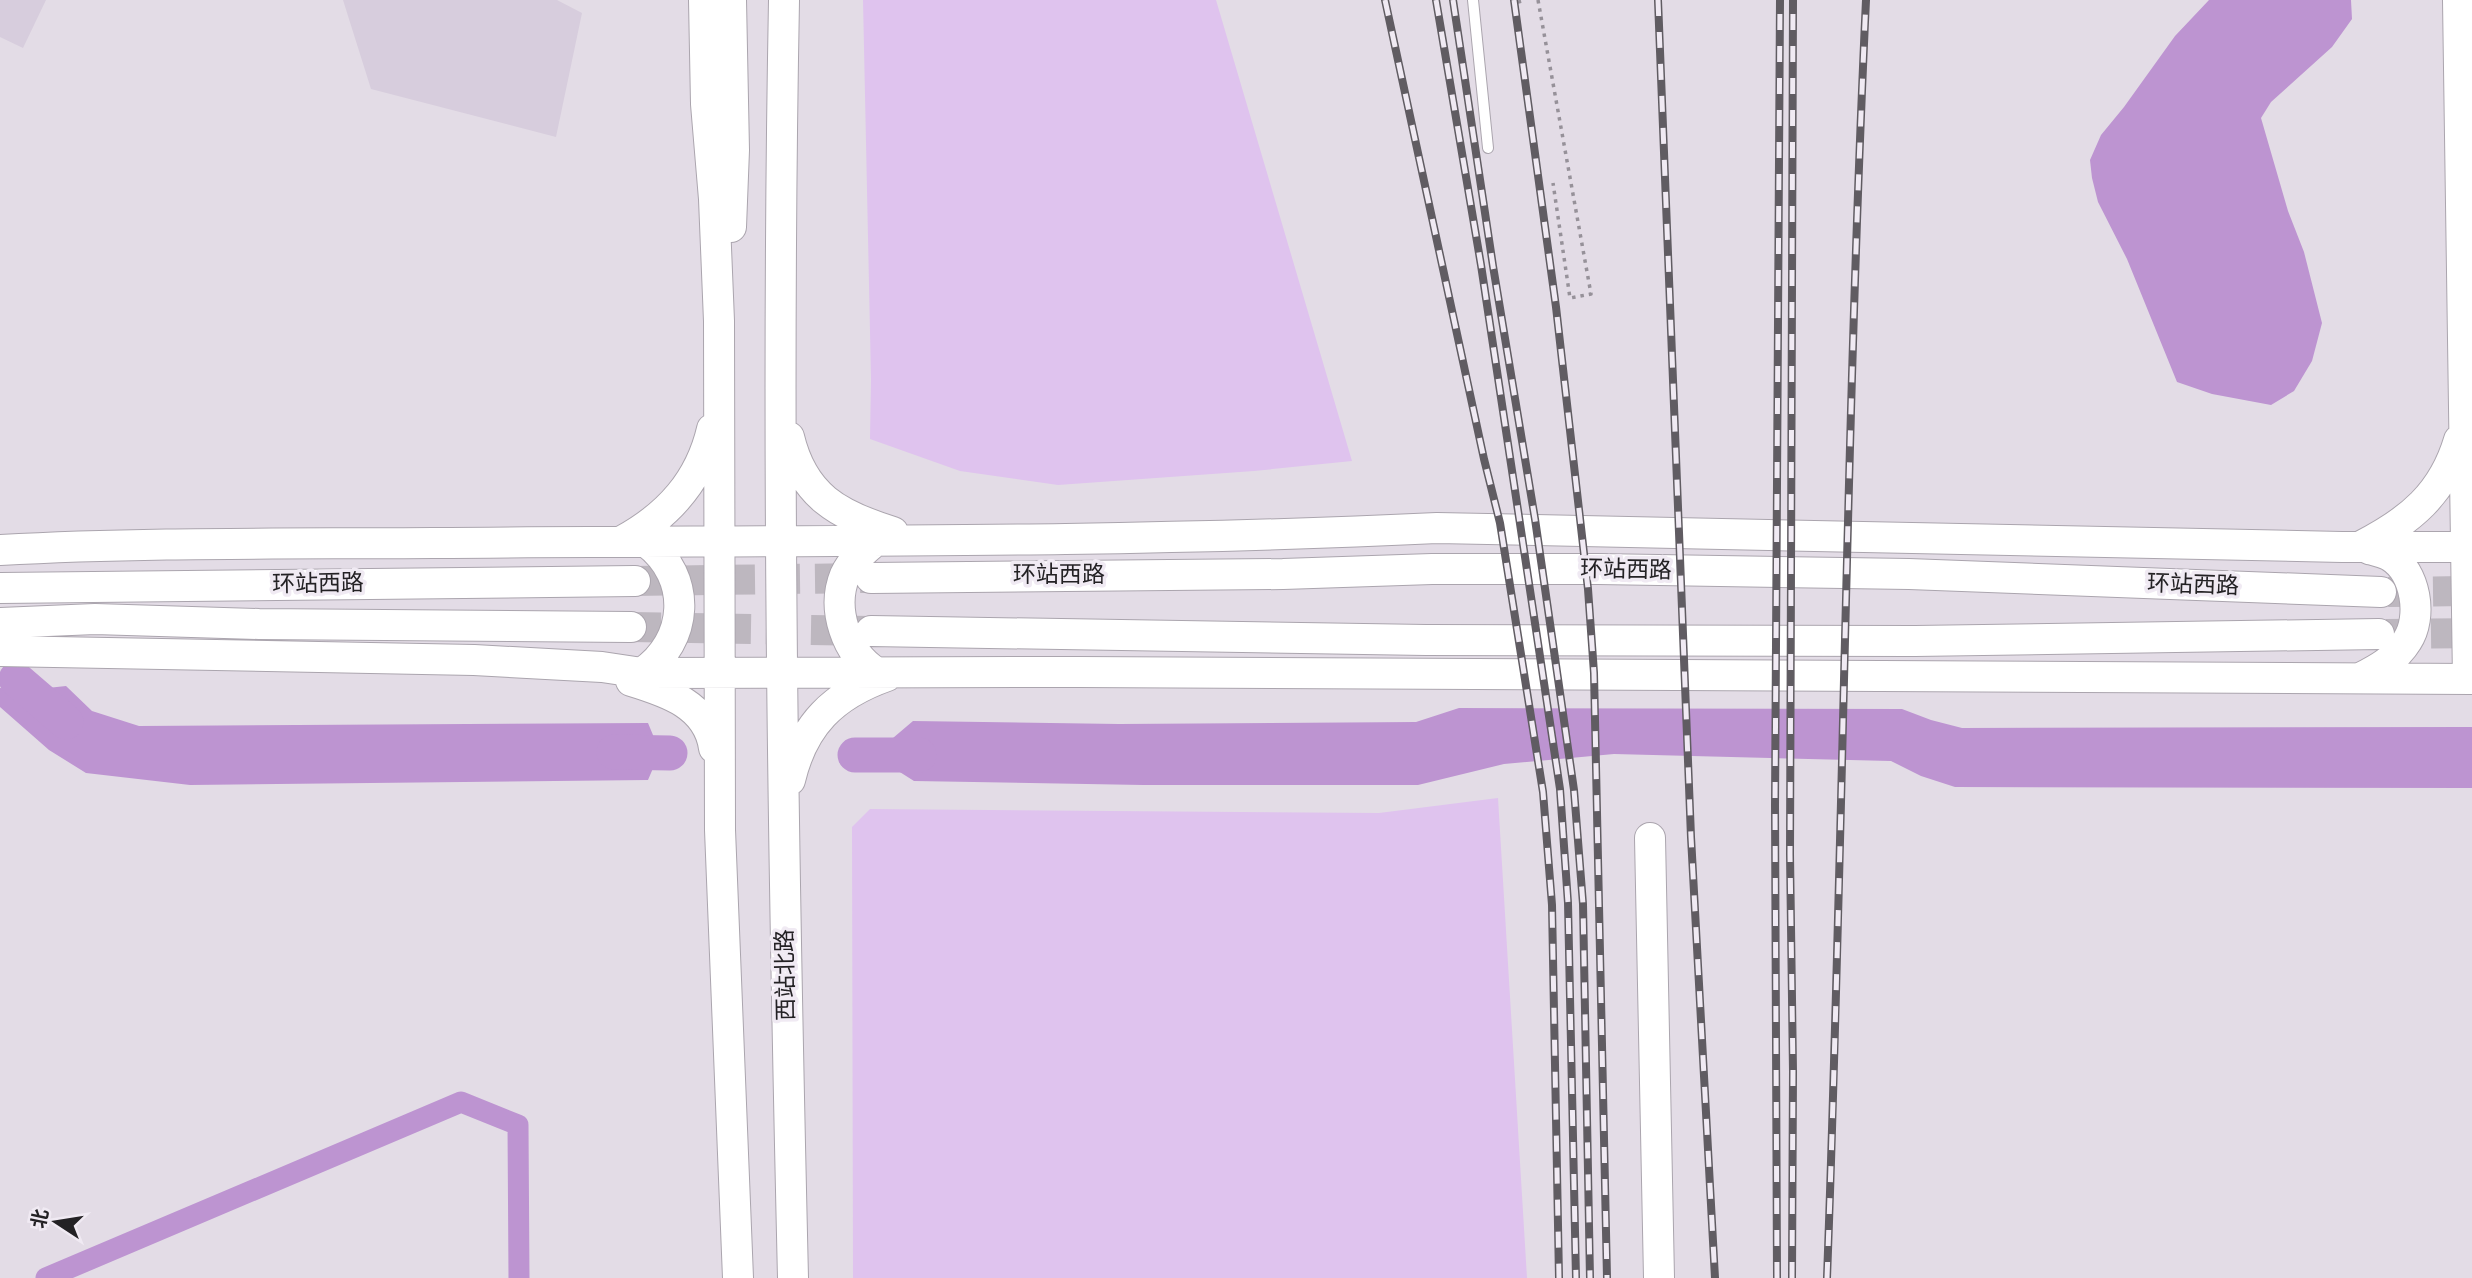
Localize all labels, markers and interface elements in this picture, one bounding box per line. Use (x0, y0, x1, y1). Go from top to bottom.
street label: 环站西路 (1580, 555, 1672, 585)
street label: 环站西路 (1013, 561, 1105, 589)
street label: 环站西路 (272, 569, 364, 599)
street label: 环站西路 (2147, 569, 2239, 601)
street label: 西站北路 (771, 929, 801, 1021)
north arrow (21, 1187, 91, 1257)
text: 北 (28, 1207, 53, 1230)

